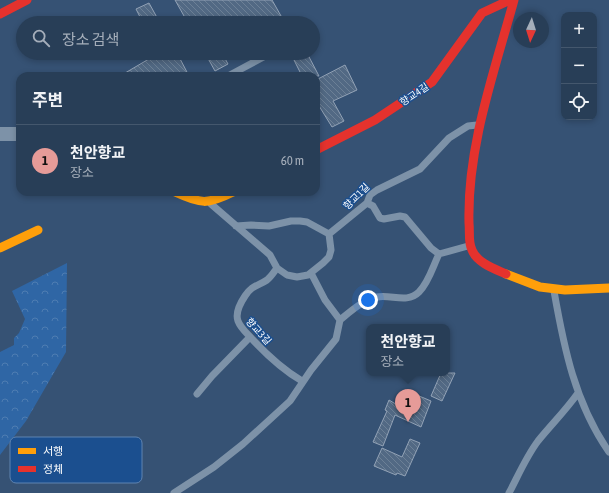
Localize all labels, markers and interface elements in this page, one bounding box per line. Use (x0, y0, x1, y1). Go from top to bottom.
north arrow (513, 12, 549, 48)
map controls (561, 12, 597, 120)
button: + (561, 12, 597, 48)
search box (16, 16, 320, 60)
icon: search (30, 27, 52, 49)
text: 장소 검색 (62, 31, 119, 48)
button: − (561, 48, 597, 84)
street label: 향교4길 (398, 81, 431, 108)
button: locate (561, 84, 597, 120)
text: 주변 (32, 90, 63, 110)
text: 천안향교 (70, 144, 125, 161)
text: 1 (42, 153, 48, 168)
text: 60 m (281, 153, 304, 168)
text: 장소 (70, 165, 94, 180)
street label: 향교1길 (341, 181, 372, 212)
your location (358, 290, 378, 310)
street label: 향교3길 (244, 316, 274, 347)
popup (366, 324, 450, 376)
text: 천안향교 (380, 333, 436, 350)
text: 장소 (380, 354, 404, 369)
pin: 1 (395, 389, 421, 422)
legend (10, 437, 142, 483)
text: 서행 (43, 445, 63, 457)
text: 정체 (43, 463, 63, 475)

